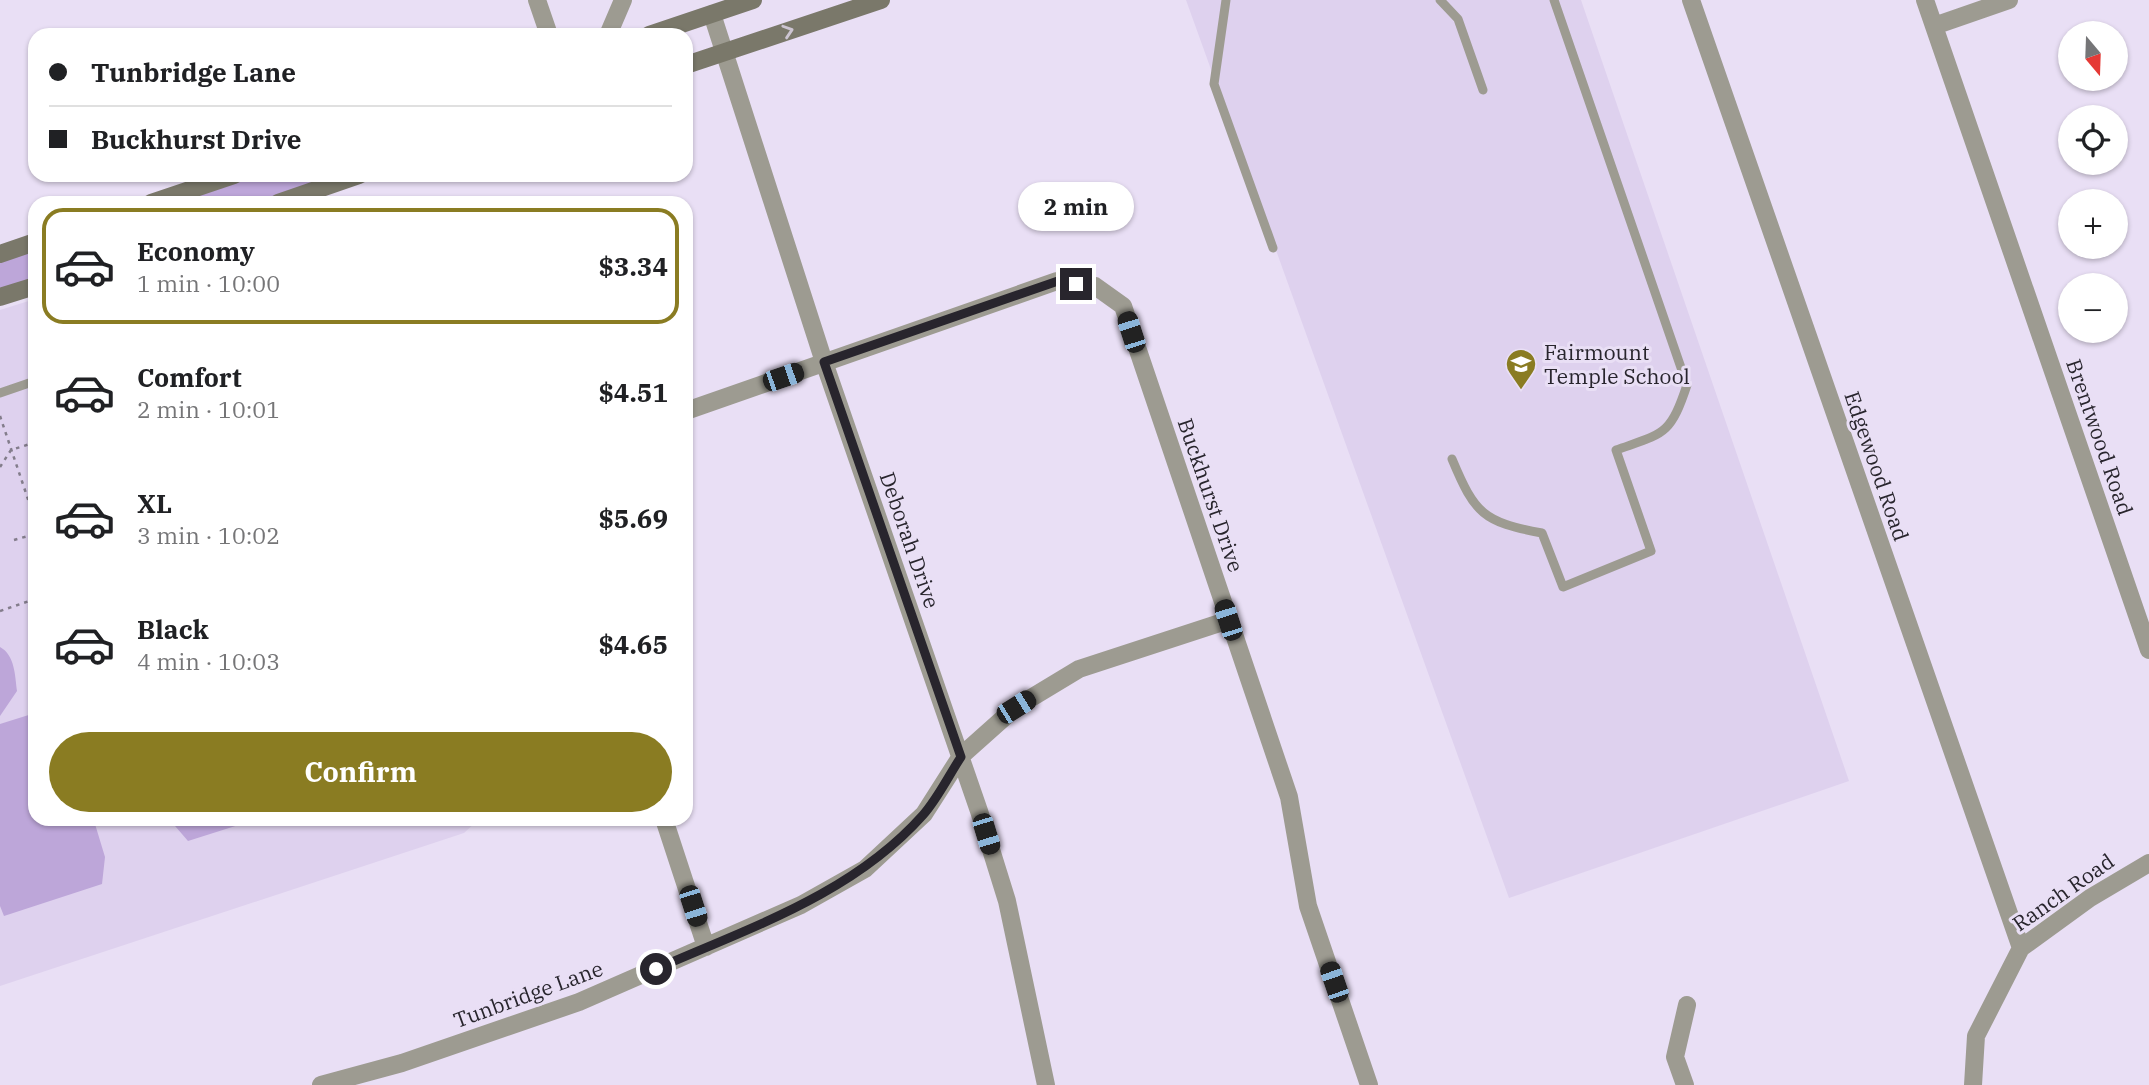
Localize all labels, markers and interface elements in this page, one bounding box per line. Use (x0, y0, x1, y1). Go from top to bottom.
north arrow (2058, 21, 2128, 91)
map controls (2058, 21, 2128, 343)
one-way arrow (782, 25, 794, 39)
text: Tunbridge Lane (91, 55, 296, 89)
button: locate (2058, 105, 2128, 175)
text: Buckhurst Drive (91, 122, 301, 156)
callout: 2 min (1018, 182, 1134, 232)
button: + (2058, 189, 2128, 259)
text: 2 min (1044, 191, 1108, 221)
text: Economy (137, 234, 255, 268)
icon: car (53, 235, 116, 298)
text: $3.34 (598, 249, 668, 283)
text: 1 min · 10:00 (137, 268, 280, 298)
route end (1060, 268, 1092, 300)
button: − (2058, 273, 2128, 343)
car (1115, 309, 1148, 355)
place label: Fairmount Temple School (1544, 338, 1690, 390)
school or university icon: Fairmount Temple School (1504, 347, 1538, 391)
street label: Brentwood Road (2060, 355, 2140, 519)
text: Comfort (137, 360, 242, 394)
car (760, 360, 807, 394)
icon: car (53, 361, 116, 424)
text: $4.51 (598, 375, 668, 409)
street label: Edgewood Road (1838, 387, 1916, 545)
text: 2 min · 10:01 (137, 394, 280, 424)
street label: Buckhurst Drive (1172, 414, 1250, 576)
street label: Deborah Drive (874, 468, 946, 612)
text: XL (137, 486, 172, 520)
icon: car (53, 487, 116, 550)
text: $5.69 (598, 501, 668, 535)
text: 3 min · 10:02 (137, 520, 280, 550)
car (1212, 597, 1245, 643)
text: Black (137, 612, 209, 646)
icon: car (53, 613, 116, 676)
text: $4.65 (598, 627, 668, 661)
text: 4 min · 10:03 (137, 646, 280, 676)
car (993, 687, 1040, 727)
button: Confirm (49, 732, 672, 812)
car (970, 811, 1003, 857)
street label: Ranch Road (2007, 847, 2120, 937)
car (677, 883, 710, 929)
route start (640, 953, 672, 985)
street label: Tunbridge Lane (449, 954, 607, 1034)
car (1318, 959, 1351, 1005)

